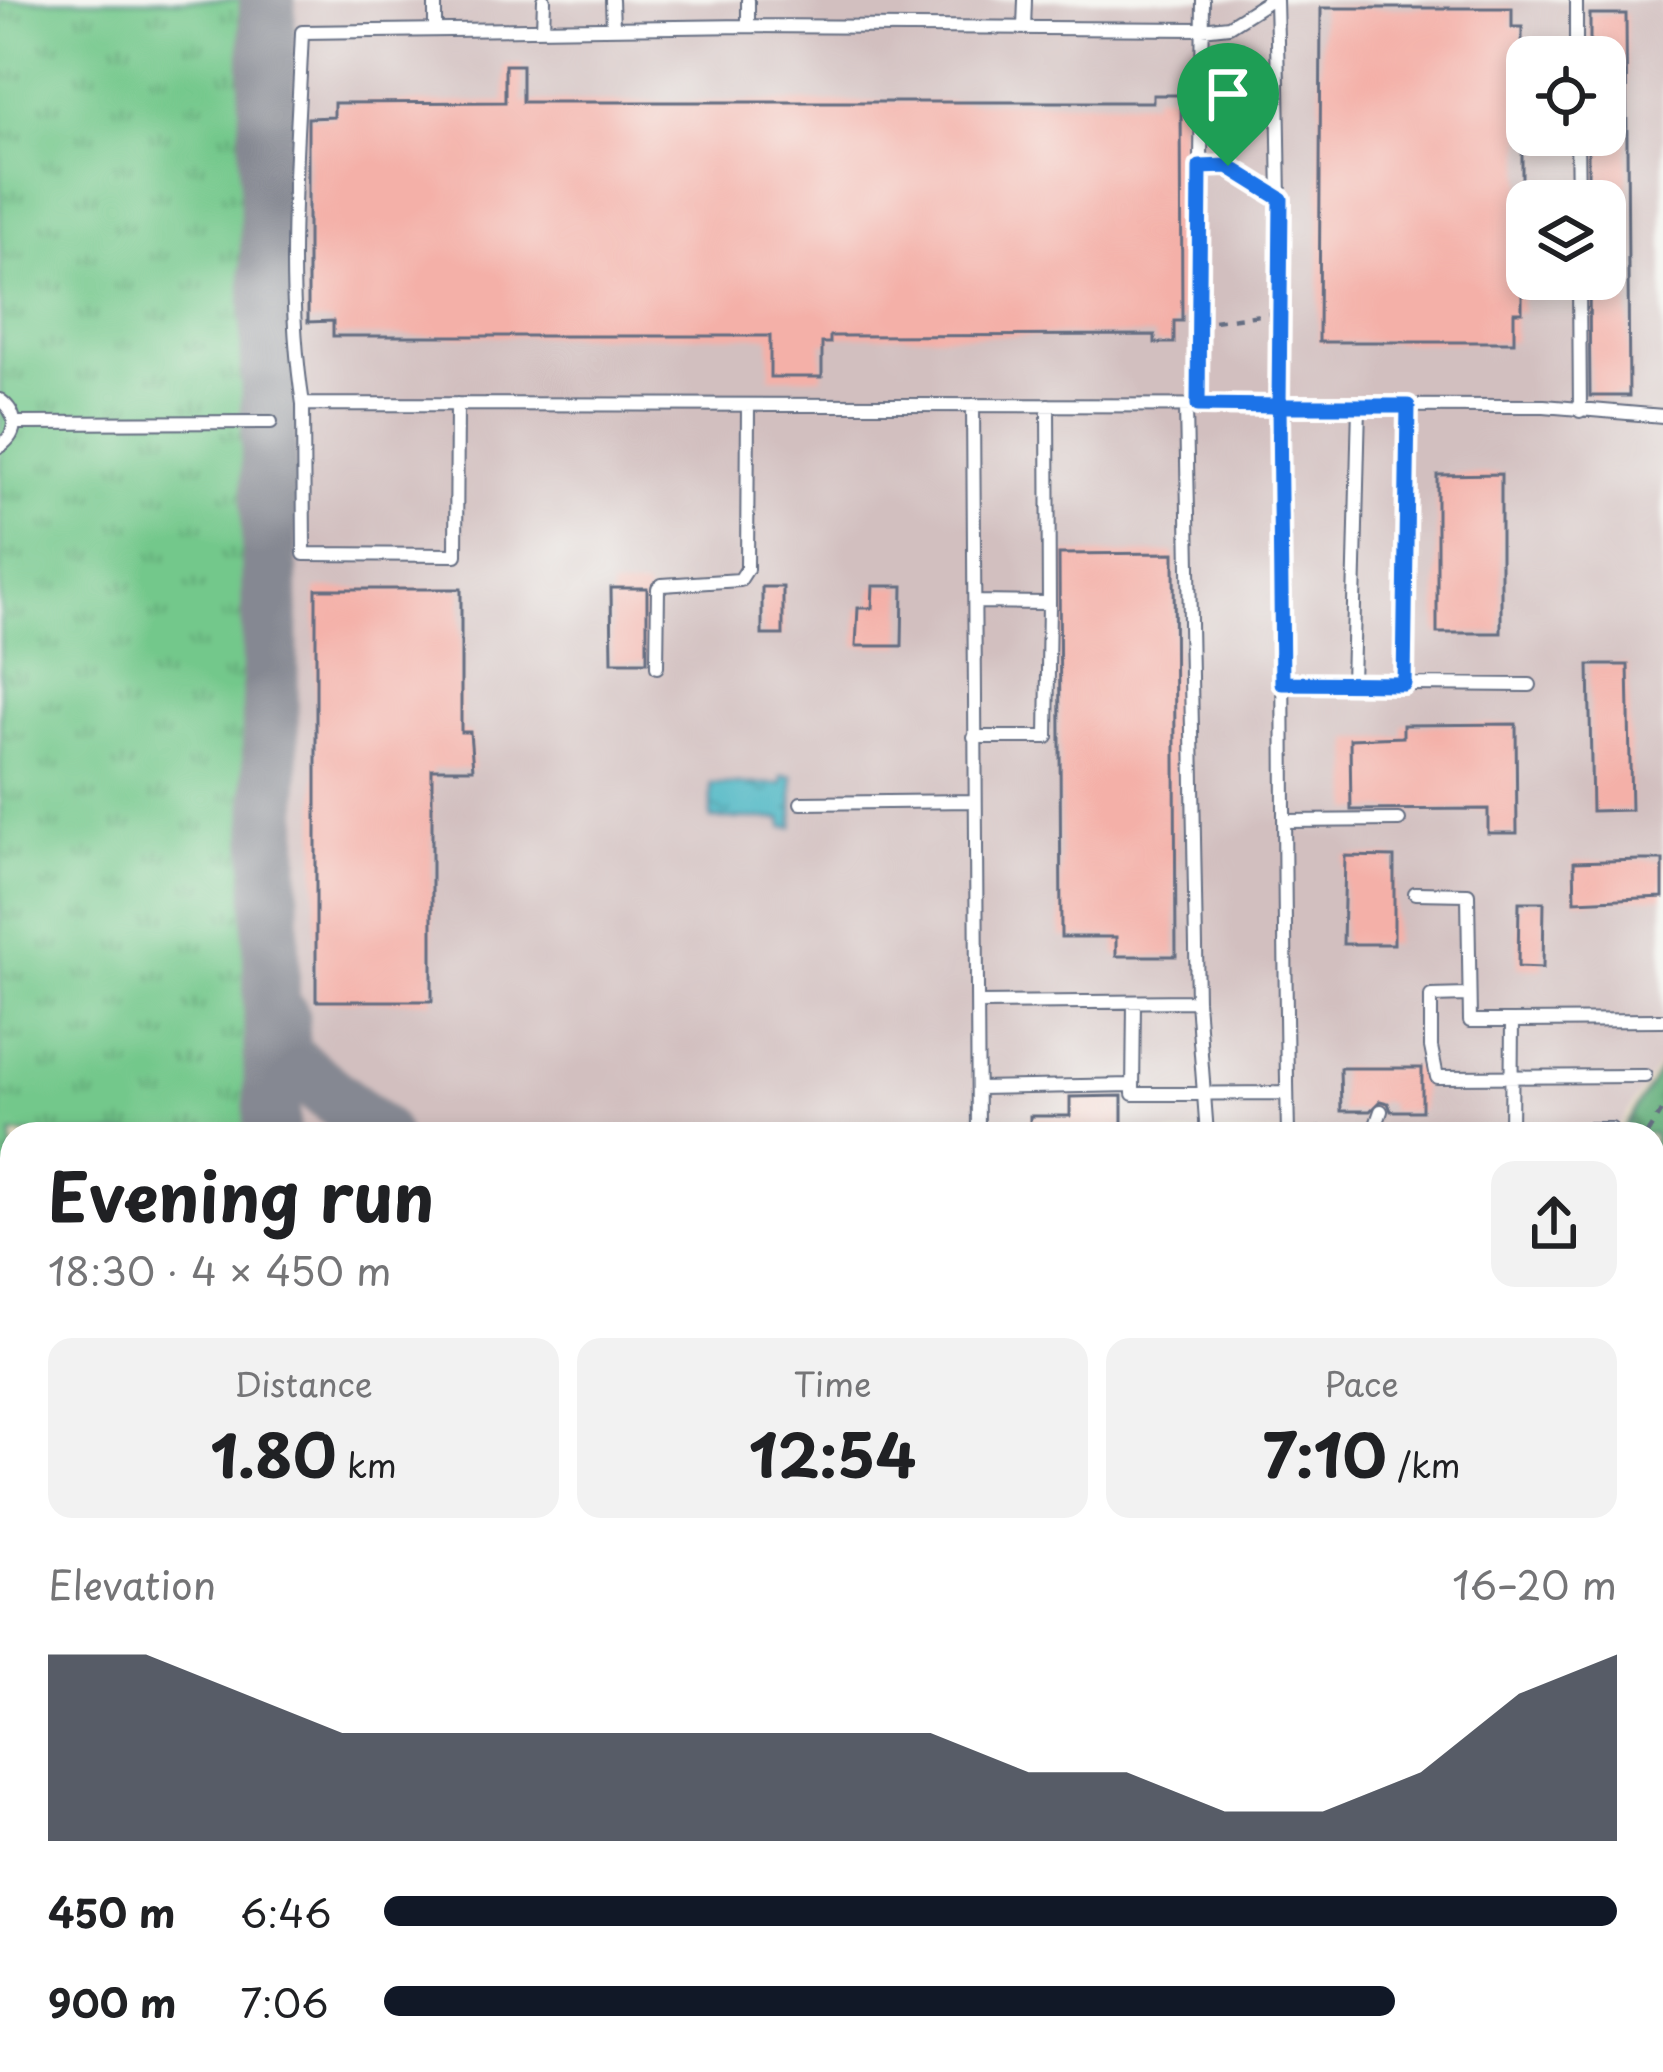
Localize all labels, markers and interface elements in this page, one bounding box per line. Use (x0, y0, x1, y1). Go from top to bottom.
map controls (1506, 36, 1626, 300)
button: locate (1506, 36, 1626, 156)
pin (1177, 43, 1279, 166)
icon: arrive (1195, 61, 1261, 127)
button: layers (1506, 180, 1626, 300)
text: Evening run (48, 1145, 434, 1244)
button: share (1491, 1161, 1617, 1287)
text: 18:30 · 4 × 450 m (48, 1240, 392, 1299)
text: Distance (234, 1358, 373, 1408)
text: Time (794, 1358, 871, 1408)
text: Pace (1324, 1358, 1399, 1408)
text: 1.80 (210, 1408, 336, 1498)
text: 12:54 (749, 1408, 916, 1498)
text: 7:10 (1262, 1408, 1387, 1498)
text: km (336, 1439, 397, 1489)
text: /km (1387, 1439, 1461, 1489)
text: Elevation (48, 1554, 216, 1613)
text: 16–20 m (1452, 1554, 1617, 1613)
text: 450 m (48, 1882, 175, 1941)
text: 6:46 (240, 1882, 332, 1941)
text: 900 m (48, 1972, 177, 2031)
text: 7:06 (240, 1972, 329, 2031)

